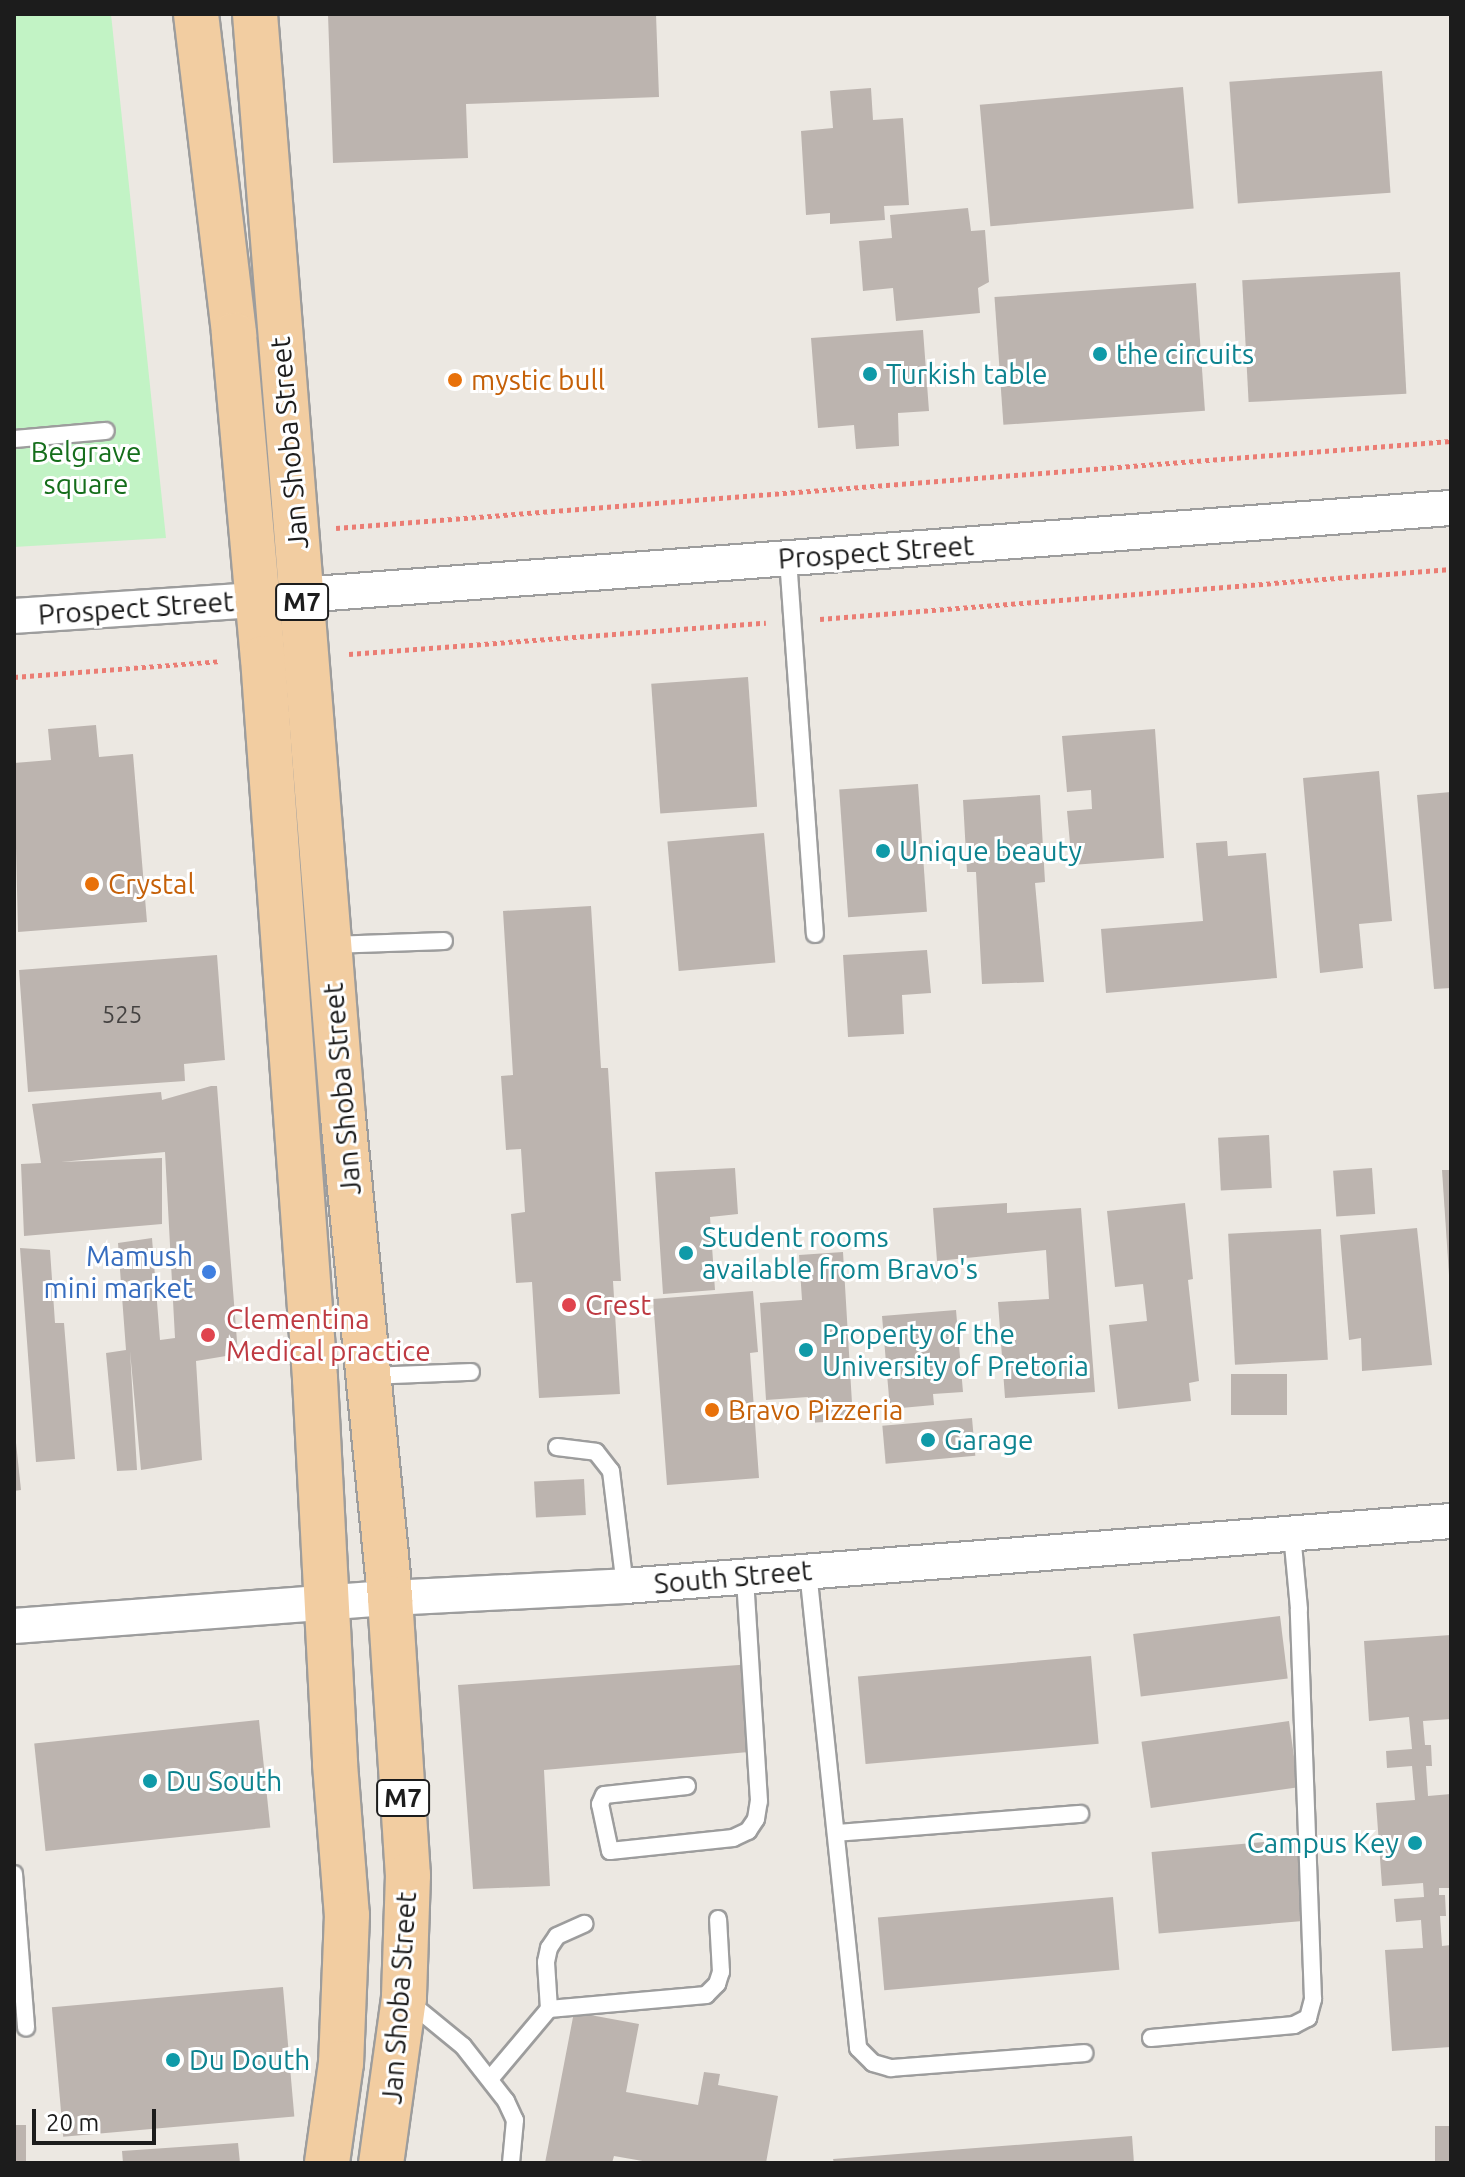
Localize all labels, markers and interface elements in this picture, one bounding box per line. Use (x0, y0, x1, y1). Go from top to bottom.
street label: Jan Shoba Street (263, 335, 315, 551)
place label: the circuits (1116, 337, 1254, 371)
marker: the circuits (1091, 345, 1109, 363)
place label: Turkish table (886, 357, 1047, 391)
place label: mystic bull (471, 363, 605, 397)
marker: Turkish table (861, 365, 879, 383)
marker: mystic bull (446, 371, 464, 389)
park label: Belgrave square (31, 435, 141, 501)
street label: Prospect Street (777, 528, 975, 576)
road number: M7 (274, 580, 330, 624)
street label: Prospect Street (37, 584, 235, 632)
place label: Unique beauty (899, 834, 1082, 868)
marker: Unique beauty (874, 842, 892, 860)
place label: Crystal (108, 867, 195, 901)
marker: Crystal (83, 875, 101, 893)
street label: Jan Shoba Street (316, 981, 368, 1197)
house number: 525 (102, 1001, 142, 1029)
place label: Student rooms available from Bravo's (702, 1220, 978, 1286)
place label: Mamush mini market (44, 1239, 193, 1305)
marker: Student rooms available from Bravo's (677, 1244, 695, 1262)
marker: Mamush mini market (200, 1263, 218, 1281)
place label: Crest (585, 1288, 651, 1322)
marker: Crest (560, 1296, 578, 1314)
place label: Clementina Medical practice (226, 1302, 431, 1368)
place label: Property of the University of Pretoria (822, 1317, 1089, 1383)
marker: Clementina Medical practice (197, 1324, 219, 1346)
marker: Property of the University of Pretoria (797, 1341, 815, 1359)
place label: Bravo Pizzeria (728, 1393, 903, 1427)
marker: Bravo Pizzeria (703, 1401, 721, 1419)
place label: Garage (944, 1423, 1033, 1457)
marker: Garage (919, 1431, 937, 1449)
street label: South Street (653, 1553, 813, 1601)
place label: Du South (166, 1764, 282, 1798)
marker: Du South (141, 1772, 159, 1790)
road number: M7 (375, 1776, 431, 1820)
place label: Campus Key (1247, 1826, 1399, 1860)
marker: Campus Key (1406, 1834, 1424, 1852)
street label: Jan Shoba Street (375, 1891, 423, 2105)
place label: Du Douth (189, 2043, 310, 2077)
marker: Du Douth (164, 2051, 182, 2069)
scale bar (36, 2093, 160, 2143)
text: 20 m (46, 2109, 99, 2136)

